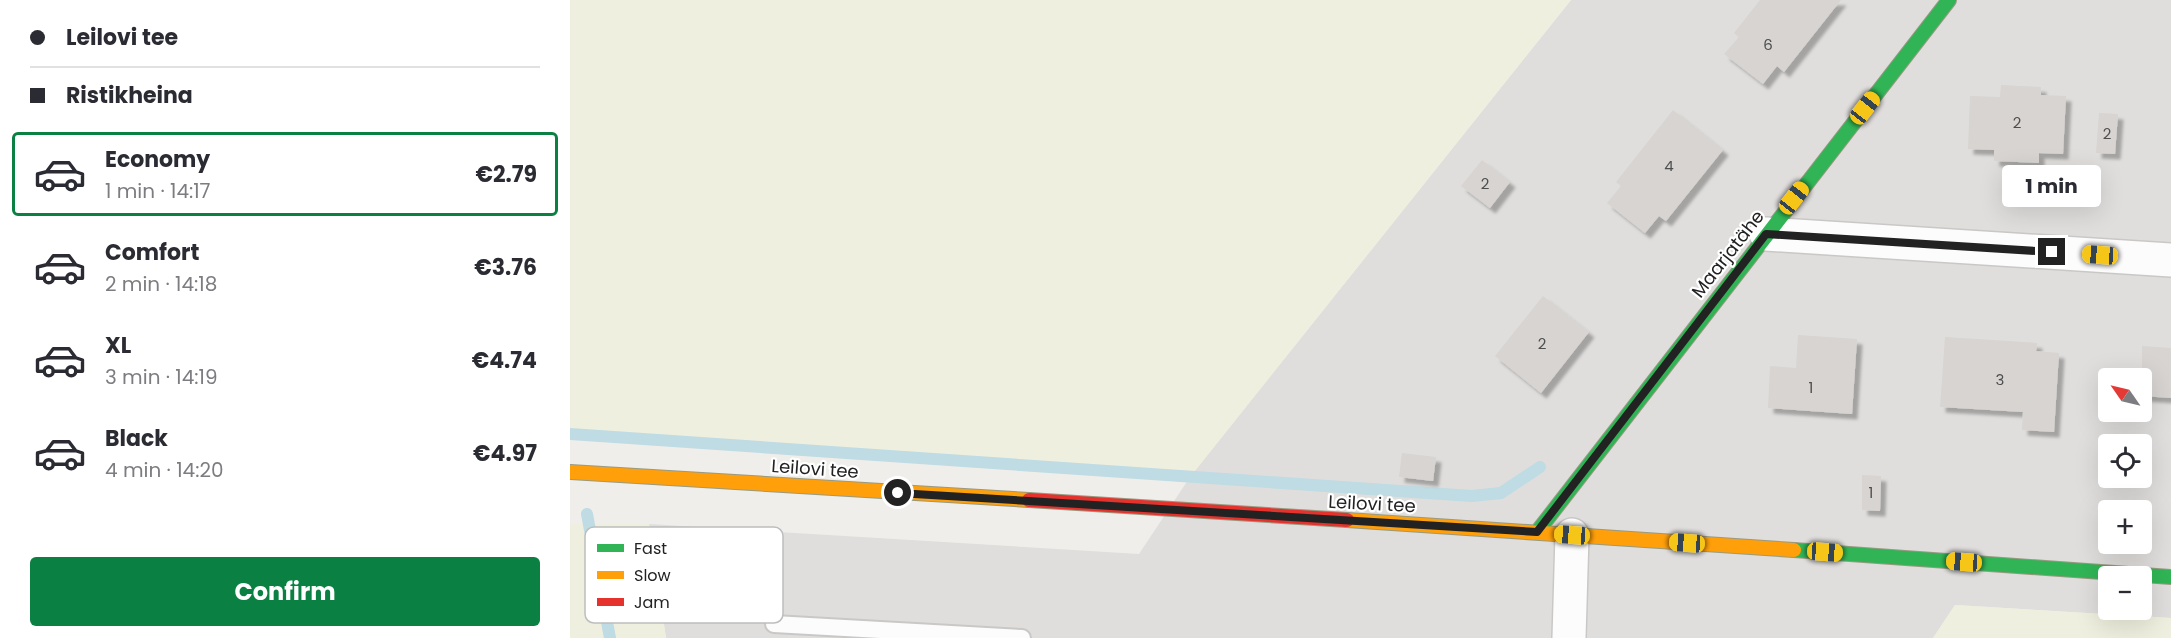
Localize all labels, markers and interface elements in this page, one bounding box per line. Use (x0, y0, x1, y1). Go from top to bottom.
text: Leilovi tee (66, 22, 178, 53)
house number: 6 (1763, 34, 1773, 55)
text: Ristikheina (66, 80, 193, 111)
car (1847, 88, 1883, 128)
house number: 2 (2013, 112, 2021, 133)
house number: 2 (2103, 123, 2111, 144)
text: Economy (105, 144, 210, 175)
icon: car (33, 147, 87, 201)
house number: 4 (1664, 155, 1674, 176)
text: €2.79 (475, 159, 537, 190)
callout: 1 min (2002, 165, 2102, 207)
text: 1 min (2025, 172, 2078, 200)
house number: 2 (1481, 173, 1489, 194)
text: 1 min · 14:17 (105, 177, 211, 205)
car (1776, 178, 1812, 218)
street label: Maarjatähe (1686, 205, 1770, 303)
text: Comfort (105, 237, 199, 268)
route end (2038, 238, 2065, 265)
icon: car (33, 240, 87, 294)
car (2081, 245, 2119, 265)
text: €3.76 (474, 252, 537, 283)
text: 2 min · 14:18 (105, 270, 217, 298)
text: XL (105, 330, 131, 361)
icon: car (33, 333, 87, 387)
house number: 2 (1538, 333, 1546, 354)
text: €4.74 (472, 345, 537, 376)
text: 3 min · 14:19 (105, 363, 218, 391)
north arrow (2098, 368, 2152, 422)
map controls (2098, 368, 2152, 620)
house number: 3 (1996, 369, 2004, 390)
house number: 1 (1809, 377, 1813, 398)
text: Black (105, 423, 168, 454)
icon: car (33, 426, 87, 480)
button: locate (2098, 434, 2152, 488)
text: €4.97 (473, 438, 537, 469)
street label: Leilovi tee (771, 453, 860, 484)
text: 4 min · 14:20 (105, 456, 223, 484)
route start (884, 479, 911, 506)
house number: 1 (1869, 482, 1873, 503)
street label: Leilovi tee (1328, 489, 1416, 518)
button: + (2098, 500, 2152, 554)
car (1553, 525, 1591, 545)
legend (585, 527, 783, 623)
car (1668, 533, 1706, 553)
text: Fast (634, 537, 667, 560)
car (1806, 542, 1844, 562)
car (1945, 552, 1983, 572)
button: Confirm (30, 557, 540, 626)
text: Slow (634, 564, 671, 587)
button: − (2098, 566, 2152, 620)
text: Jam (634, 591, 670, 614)

